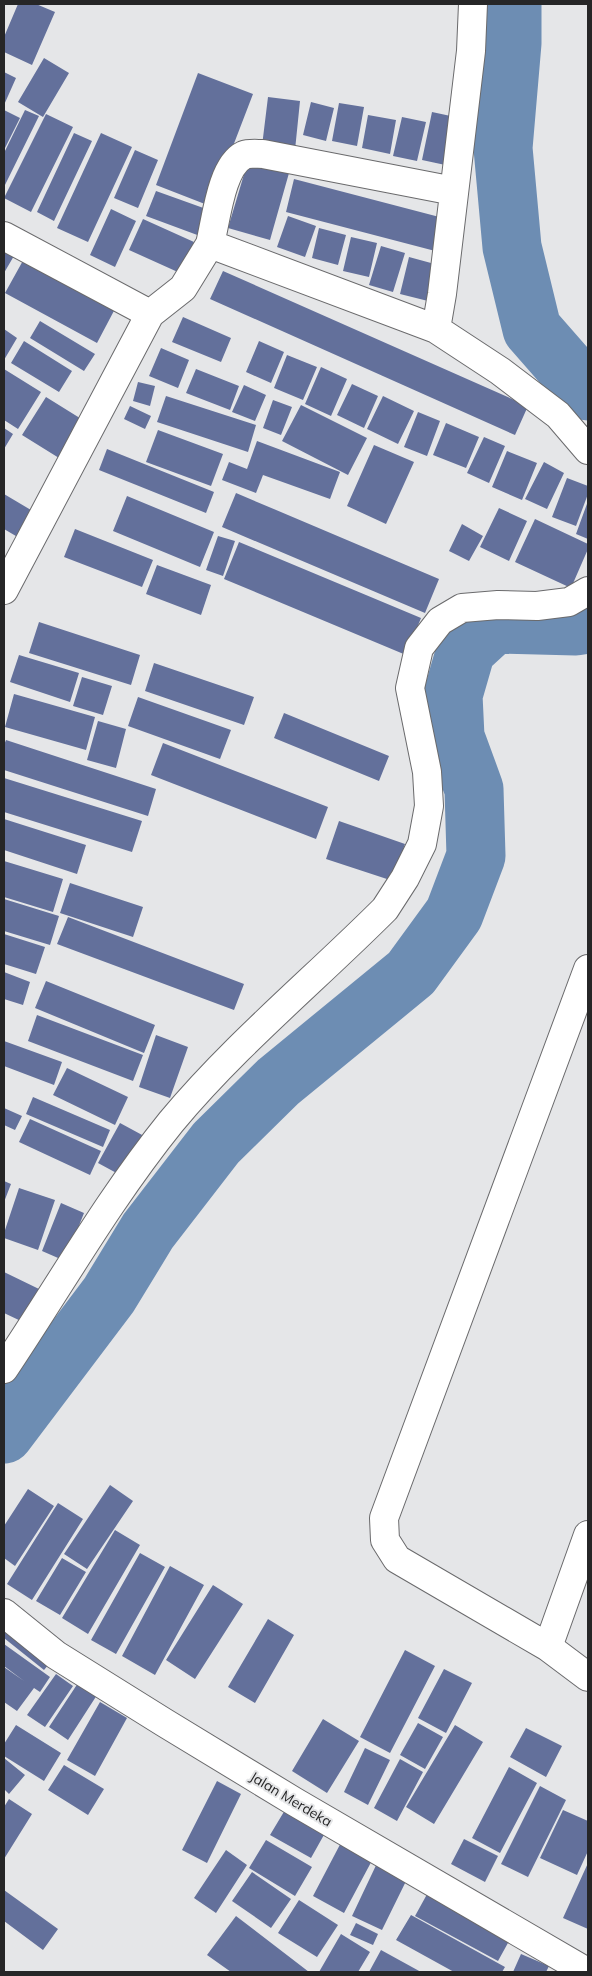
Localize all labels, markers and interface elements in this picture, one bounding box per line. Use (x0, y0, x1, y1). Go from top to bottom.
street label: Jalan Merdeka (247, 1767, 335, 1831)

